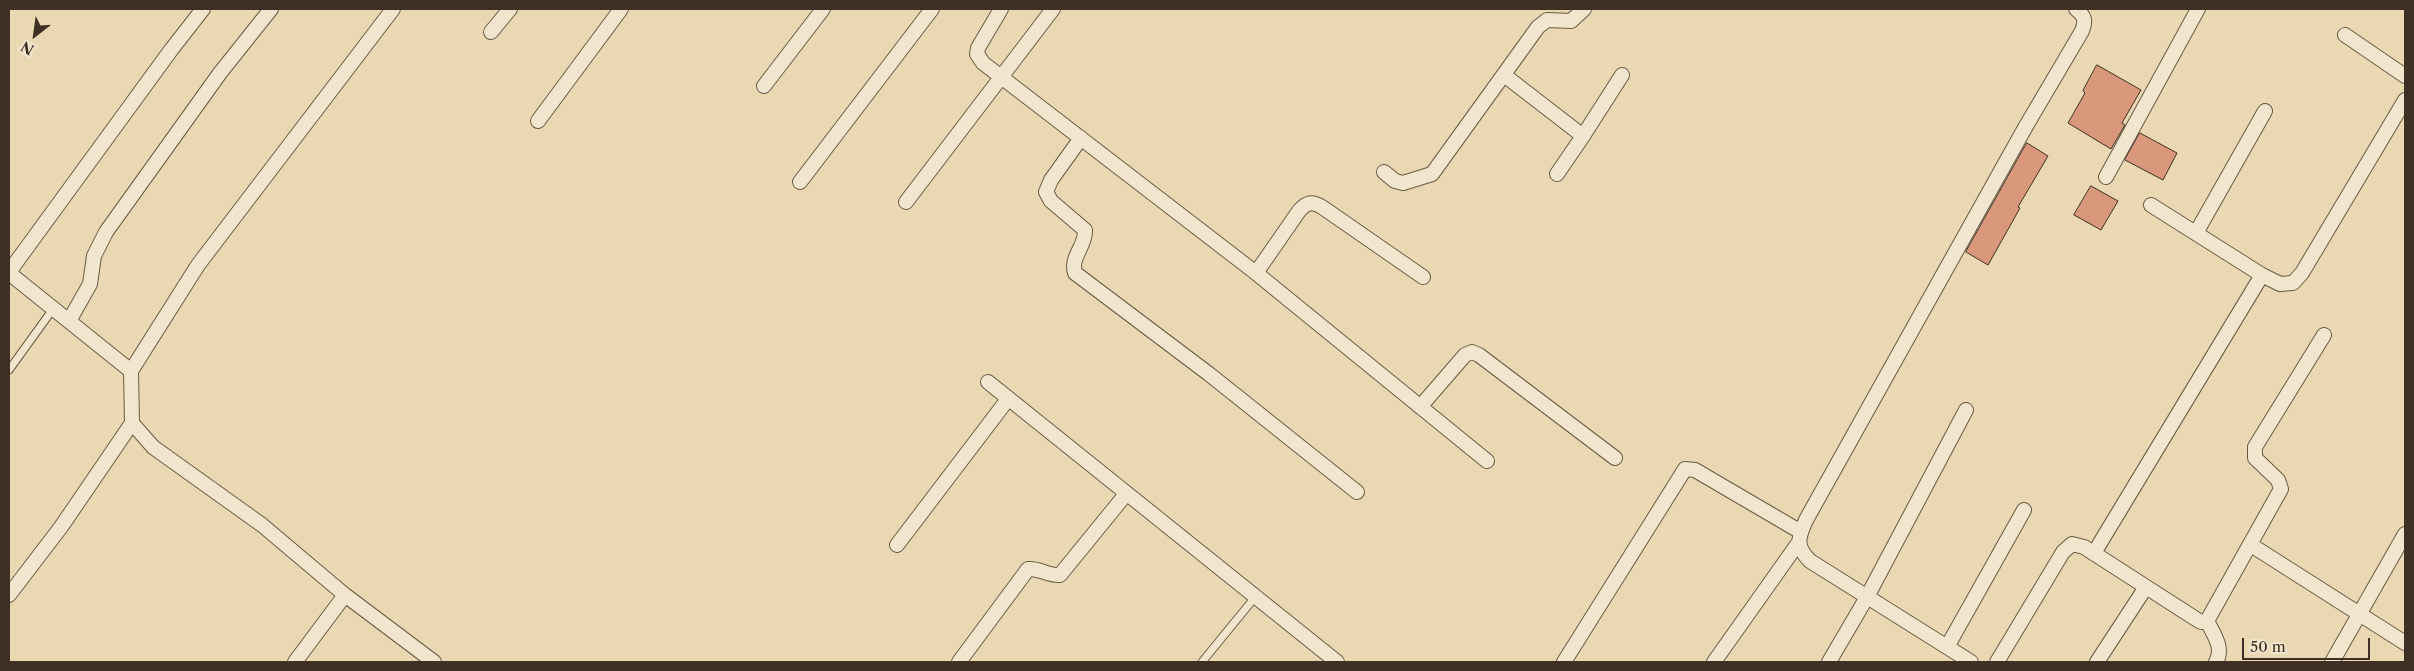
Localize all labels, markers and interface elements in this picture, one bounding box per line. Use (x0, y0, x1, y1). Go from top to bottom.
north arrow (10, 10, 60, 60)
text: N (18, 37, 37, 59)
scale bar (2244, 628, 2372, 660)
text: 50 m (2250, 637, 2286, 656)

